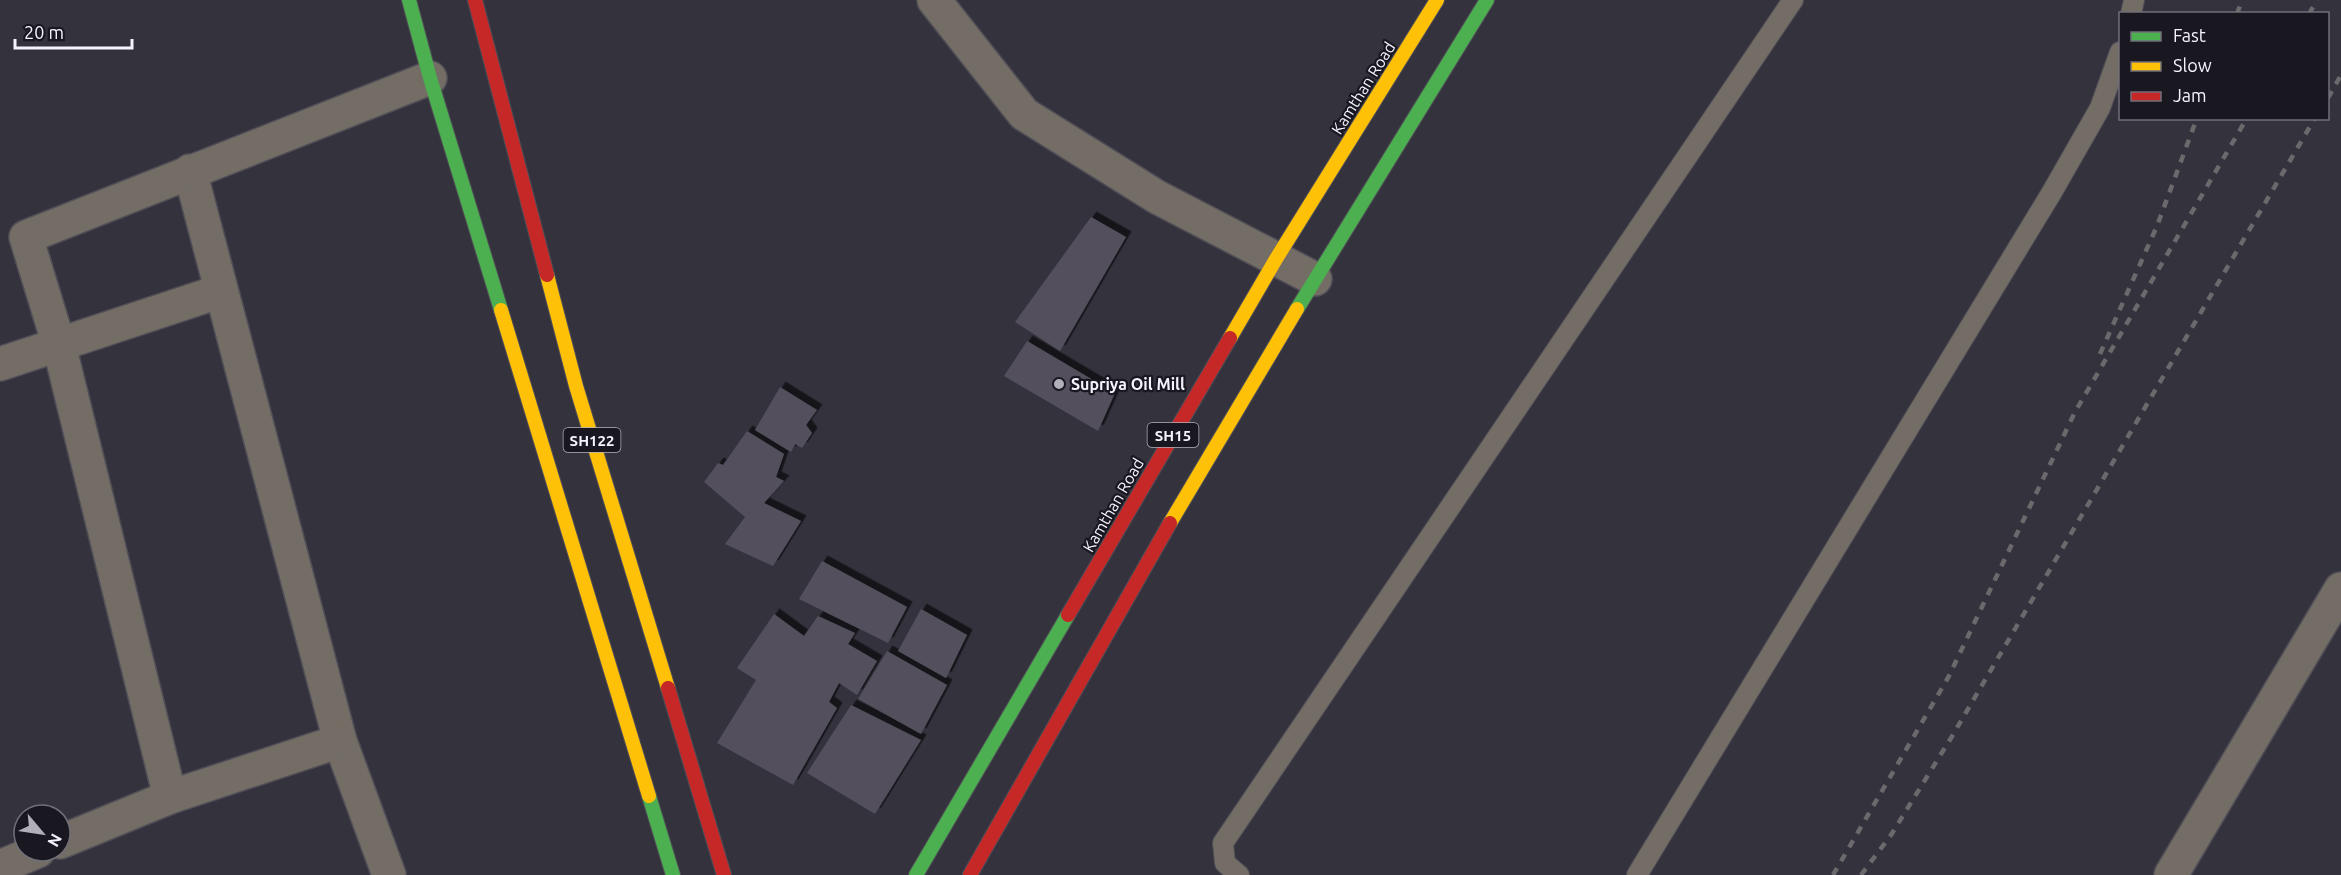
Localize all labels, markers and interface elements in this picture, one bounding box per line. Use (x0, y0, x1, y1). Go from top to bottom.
scale bar (15, 12, 132, 50)
legend (2119, 12, 2329, 120)
text: 20 m (24, 22, 64, 42)
text: Fast (2173, 25, 2206, 45)
street label: Kamthan Road (1328, 39, 1398, 137)
text: Slow (2173, 55, 2212, 75)
text: Jam (2173, 85, 2207, 105)
place label: Supriya Oil Mill (1071, 375, 1185, 393)
marker: Supriya Oil Mill (1052, 377, 1066, 391)
road number: SH15 (1148, 423, 1198, 447)
road number: SH122 (564, 428, 620, 452)
street label: Kamthan Road (1079, 455, 1147, 555)
north arrow (12, 803, 72, 863)
text: N (44, 831, 66, 850)

